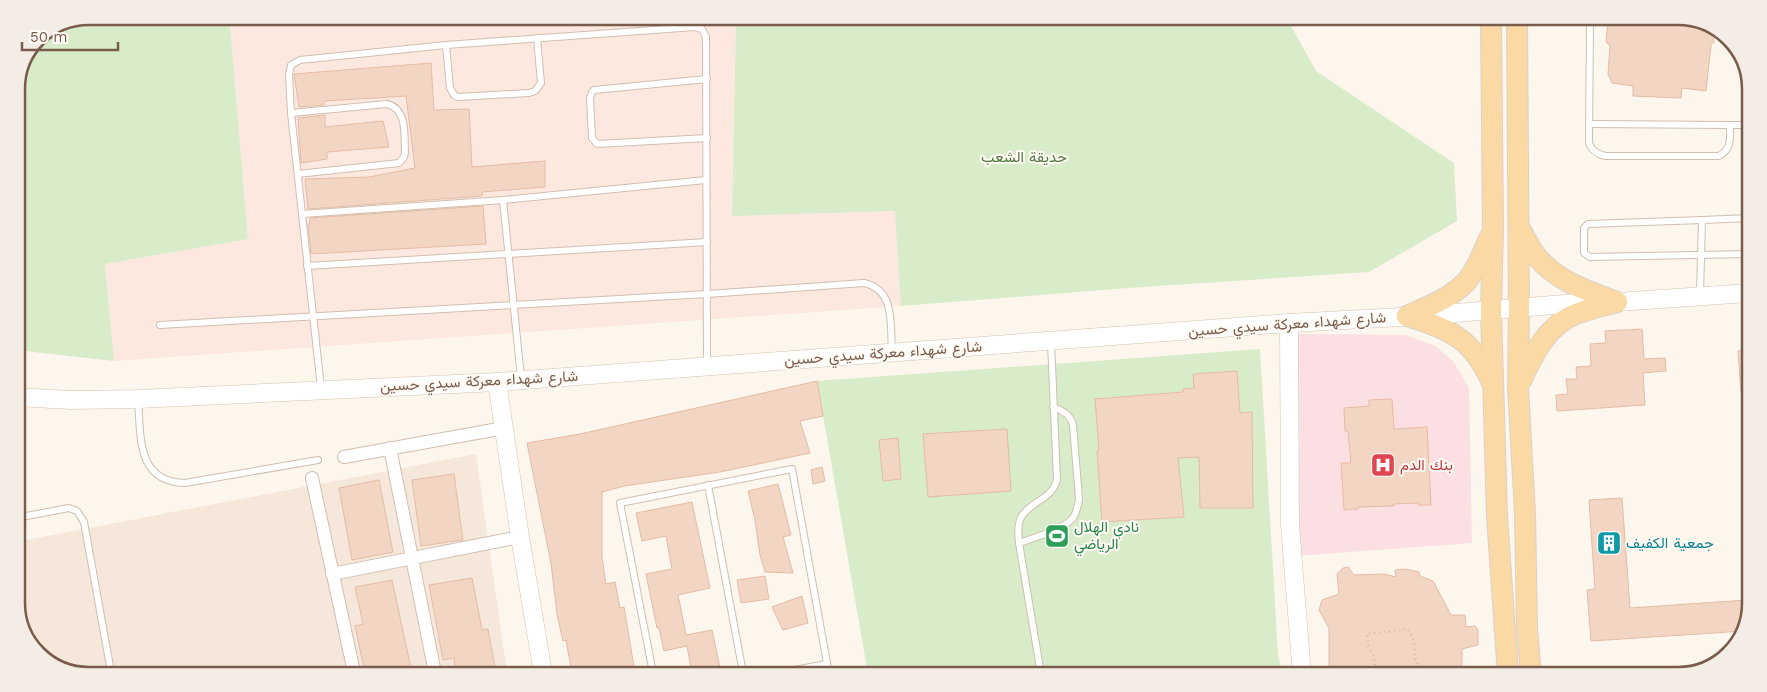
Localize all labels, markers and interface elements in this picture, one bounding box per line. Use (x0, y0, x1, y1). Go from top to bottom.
scale bar (22, 20, 119, 52)
text: 50 m (30, 28, 67, 46)
park label: حديقة الشعب (981, 148, 1067, 166)
street label: شارع شهداء معركة سيدي حسين (1188, 308, 1387, 344)
street label: شارع شهداء معركة سيدي حسين (784, 337, 983, 373)
street label: شارع شهداء معركة سيدي حسين (380, 367, 579, 399)
hospital icon: بنك الدم (1370, 452, 1396, 478)
place label: بنك الدم (1400, 456, 1453, 475)
place label: نادي الهلال الرياضي (1074, 518, 1139, 557)
sports icon: نادي الهلال الرياضي (1044, 523, 1070, 549)
building icon: جمعية الكفيف (1596, 530, 1622, 556)
place label: جمعية الكفيف (1626, 534, 1714, 552)

